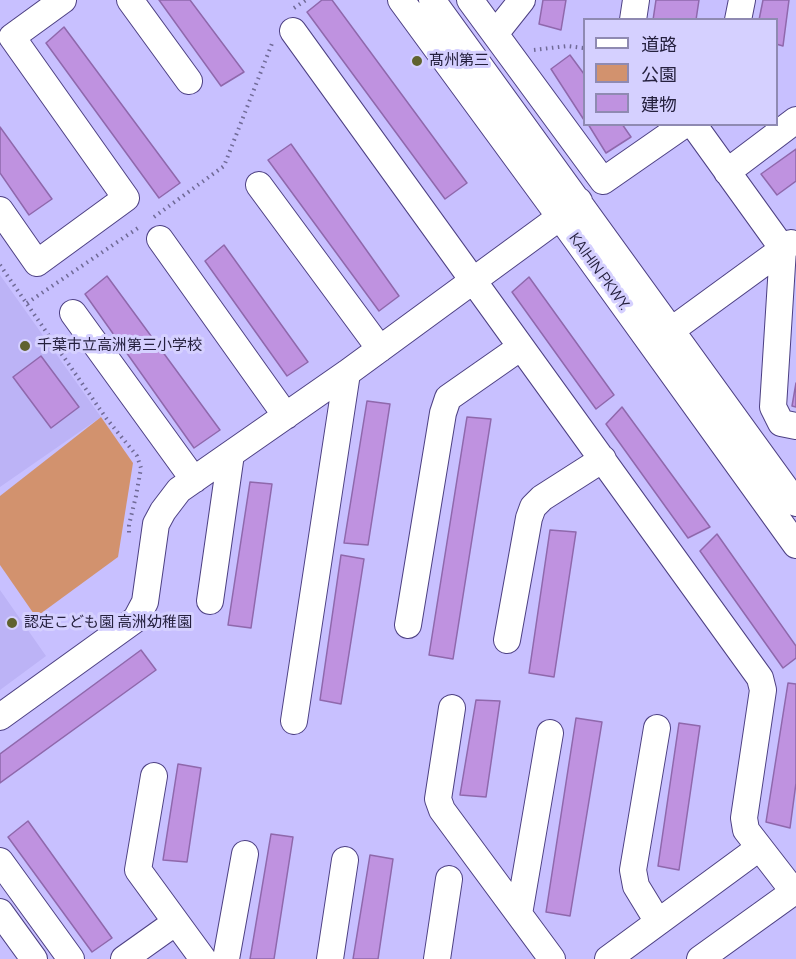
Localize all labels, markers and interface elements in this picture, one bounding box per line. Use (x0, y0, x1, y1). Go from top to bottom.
legend (583, 18, 778, 126)
text: 道路 (641, 32, 677, 56)
place label: 髙州第三 (429, 52, 489, 70)
marker: 髙州第三 (410, 54, 424, 68)
text: 公園 (641, 62, 677, 86)
text: 建物 (641, 92, 677, 116)
street label: KAIHIN PKWY. (565, 230, 633, 314)
place label: 千葉市立高洲第三小学校 (37, 337, 202, 355)
marker: 千葉市立高洲第三小学校 (18, 339, 32, 353)
place label: 認定こども園 高洲幼稚園 (24, 614, 192, 632)
marker: 認定こども園 高洲幼稚園 (5, 616, 19, 630)

